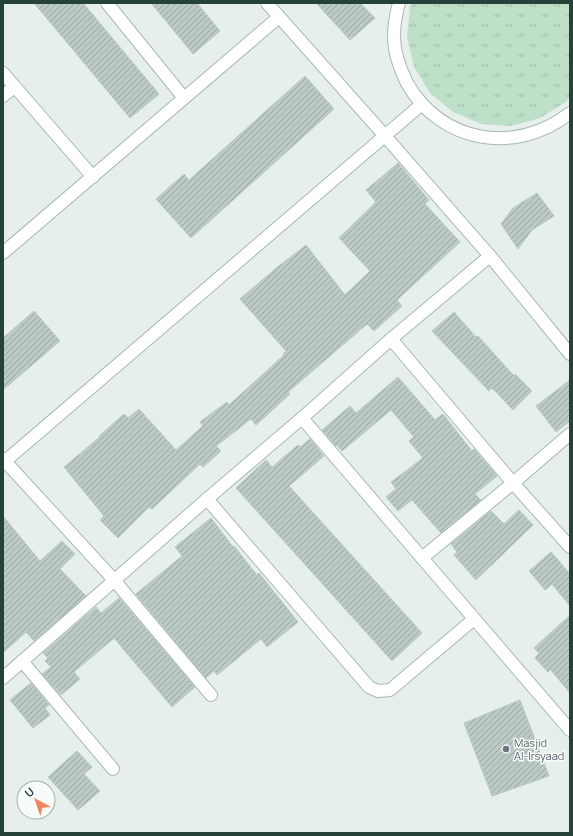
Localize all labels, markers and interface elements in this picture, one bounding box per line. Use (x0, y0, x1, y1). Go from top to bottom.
place label: Masjid Al-Irsyaad (514, 735, 564, 763)
marker: Masjid Al-Irsyaad (501, 744, 511, 754)
north arrow (16, 780, 56, 820)
text: U (21, 784, 37, 800)

